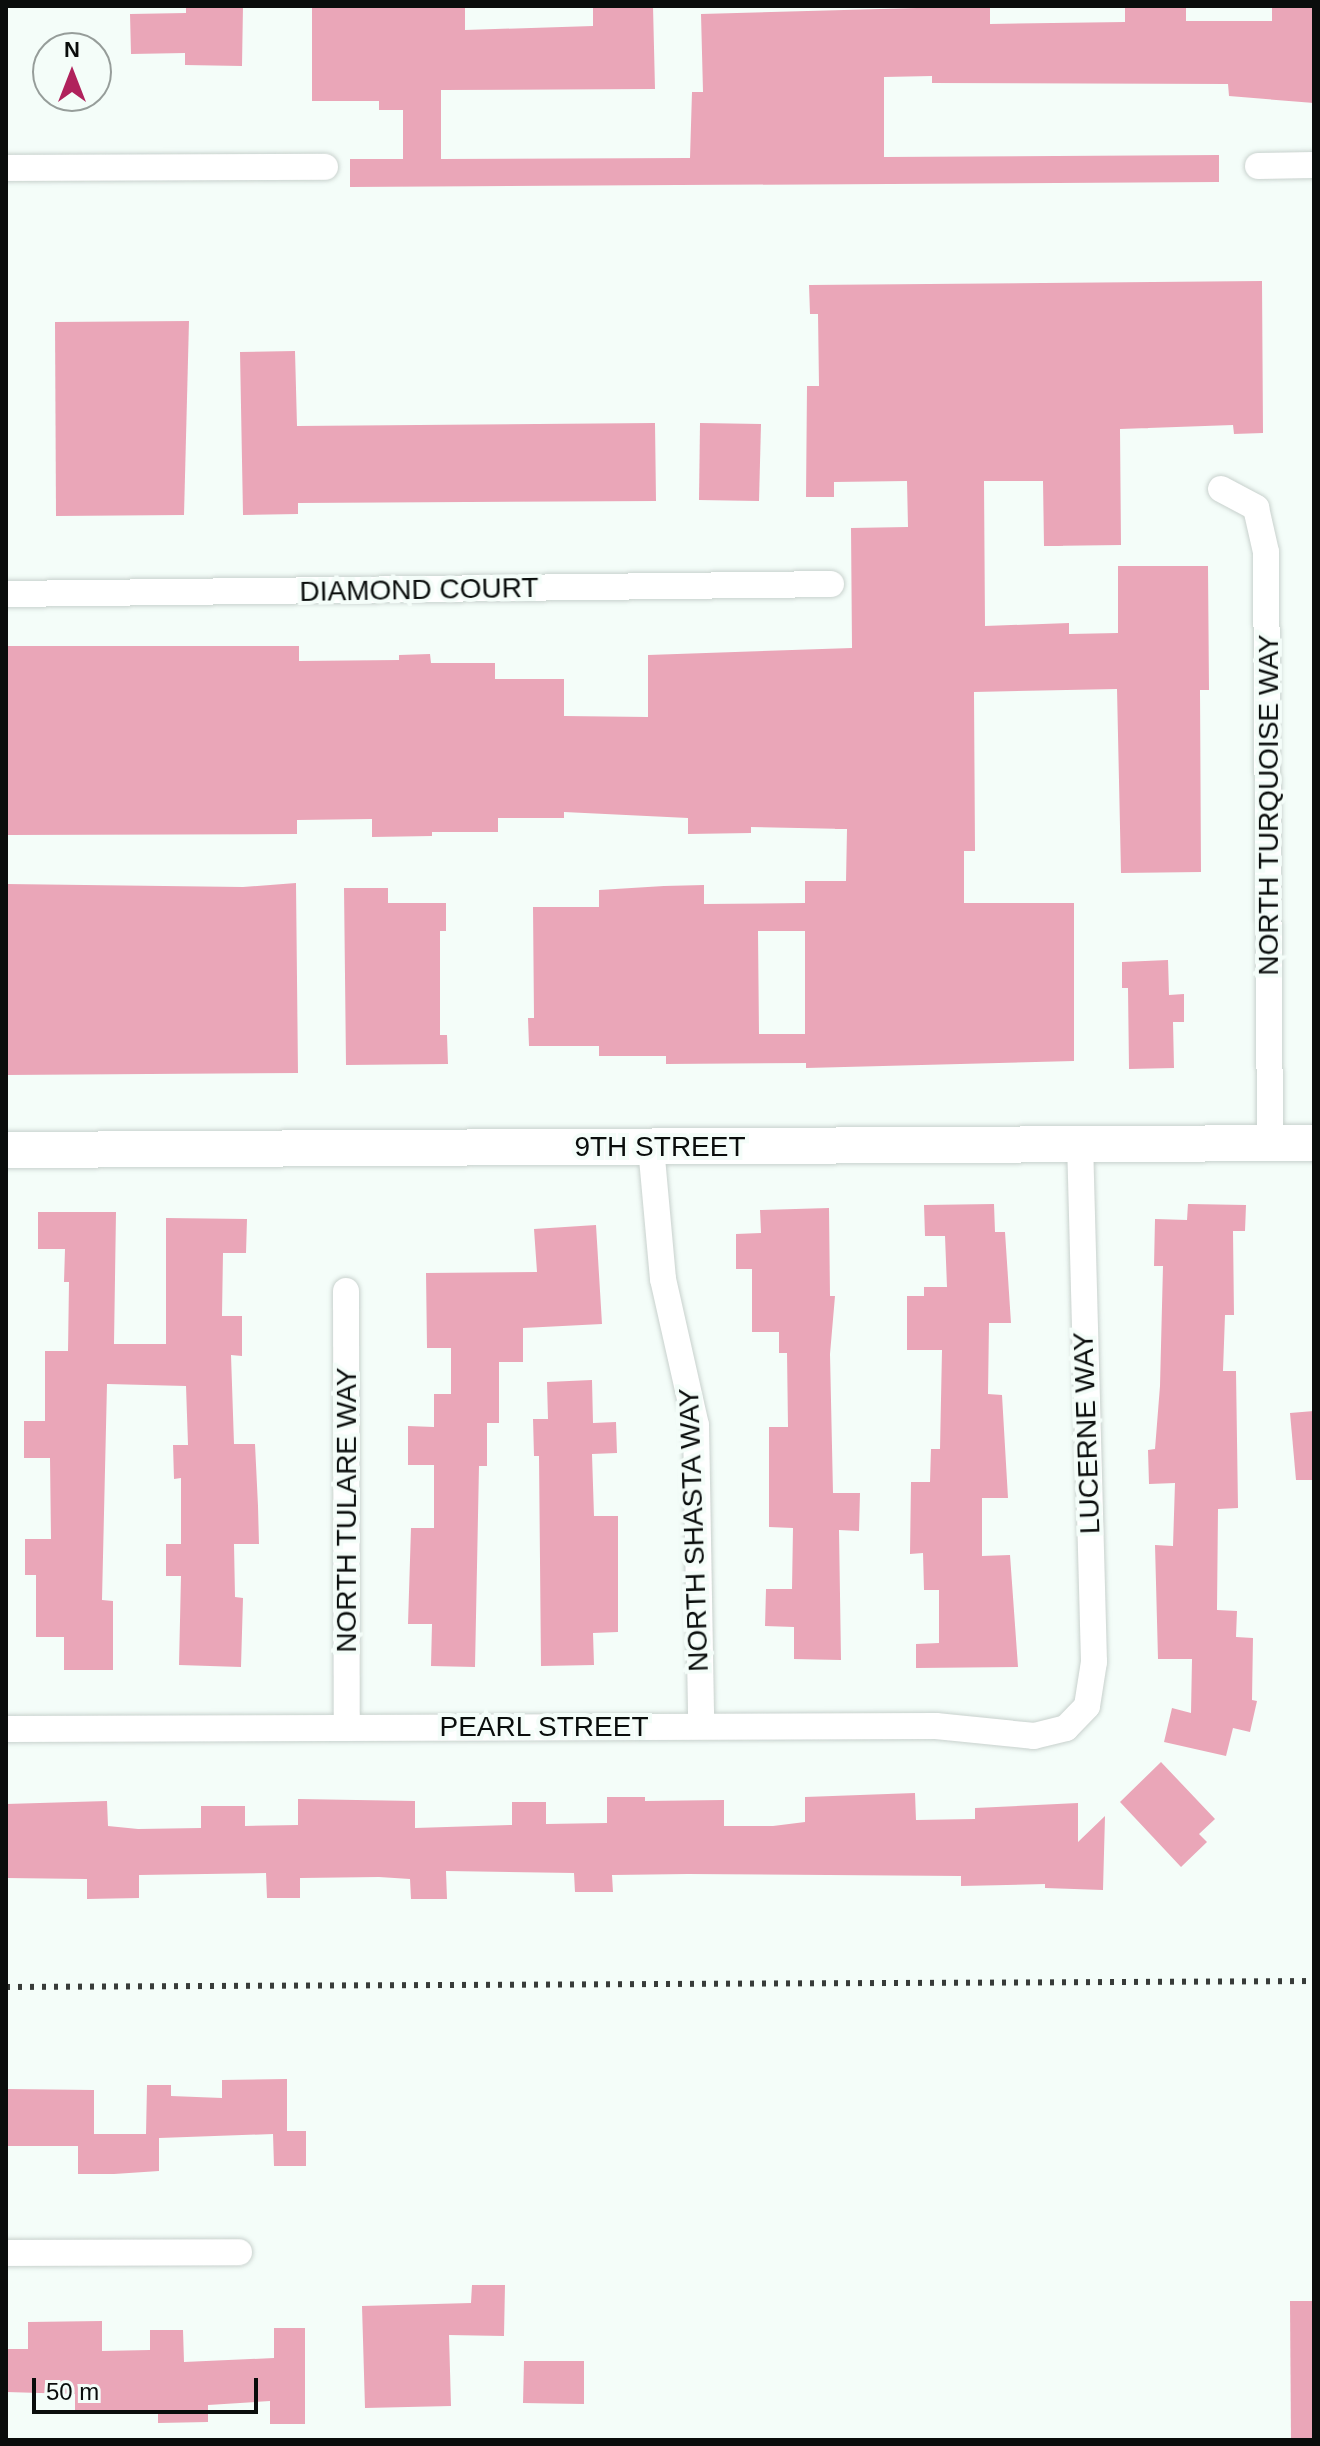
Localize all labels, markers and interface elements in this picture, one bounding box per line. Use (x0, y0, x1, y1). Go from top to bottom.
north arrow (32, 32, 112, 112)
text: N (64, 37, 80, 62)
street label: DIAMOND COURT (299, 571, 539, 609)
street label: NORTH TURQUOISE WAY (1252, 634, 1286, 976)
street label: 9TH STREET (574, 1130, 746, 1164)
street label: LUCERNE WAY (1067, 1331, 1107, 1535)
street label: NORTH TULARE WAY (330, 1367, 364, 1653)
street label: NORTH SHASTA WAY (672, 1387, 716, 1673)
street label: PEARL STREET (439, 1710, 649, 1744)
scale bar (36, 2362, 262, 2412)
text: 50 m (46, 2378, 99, 2405)

